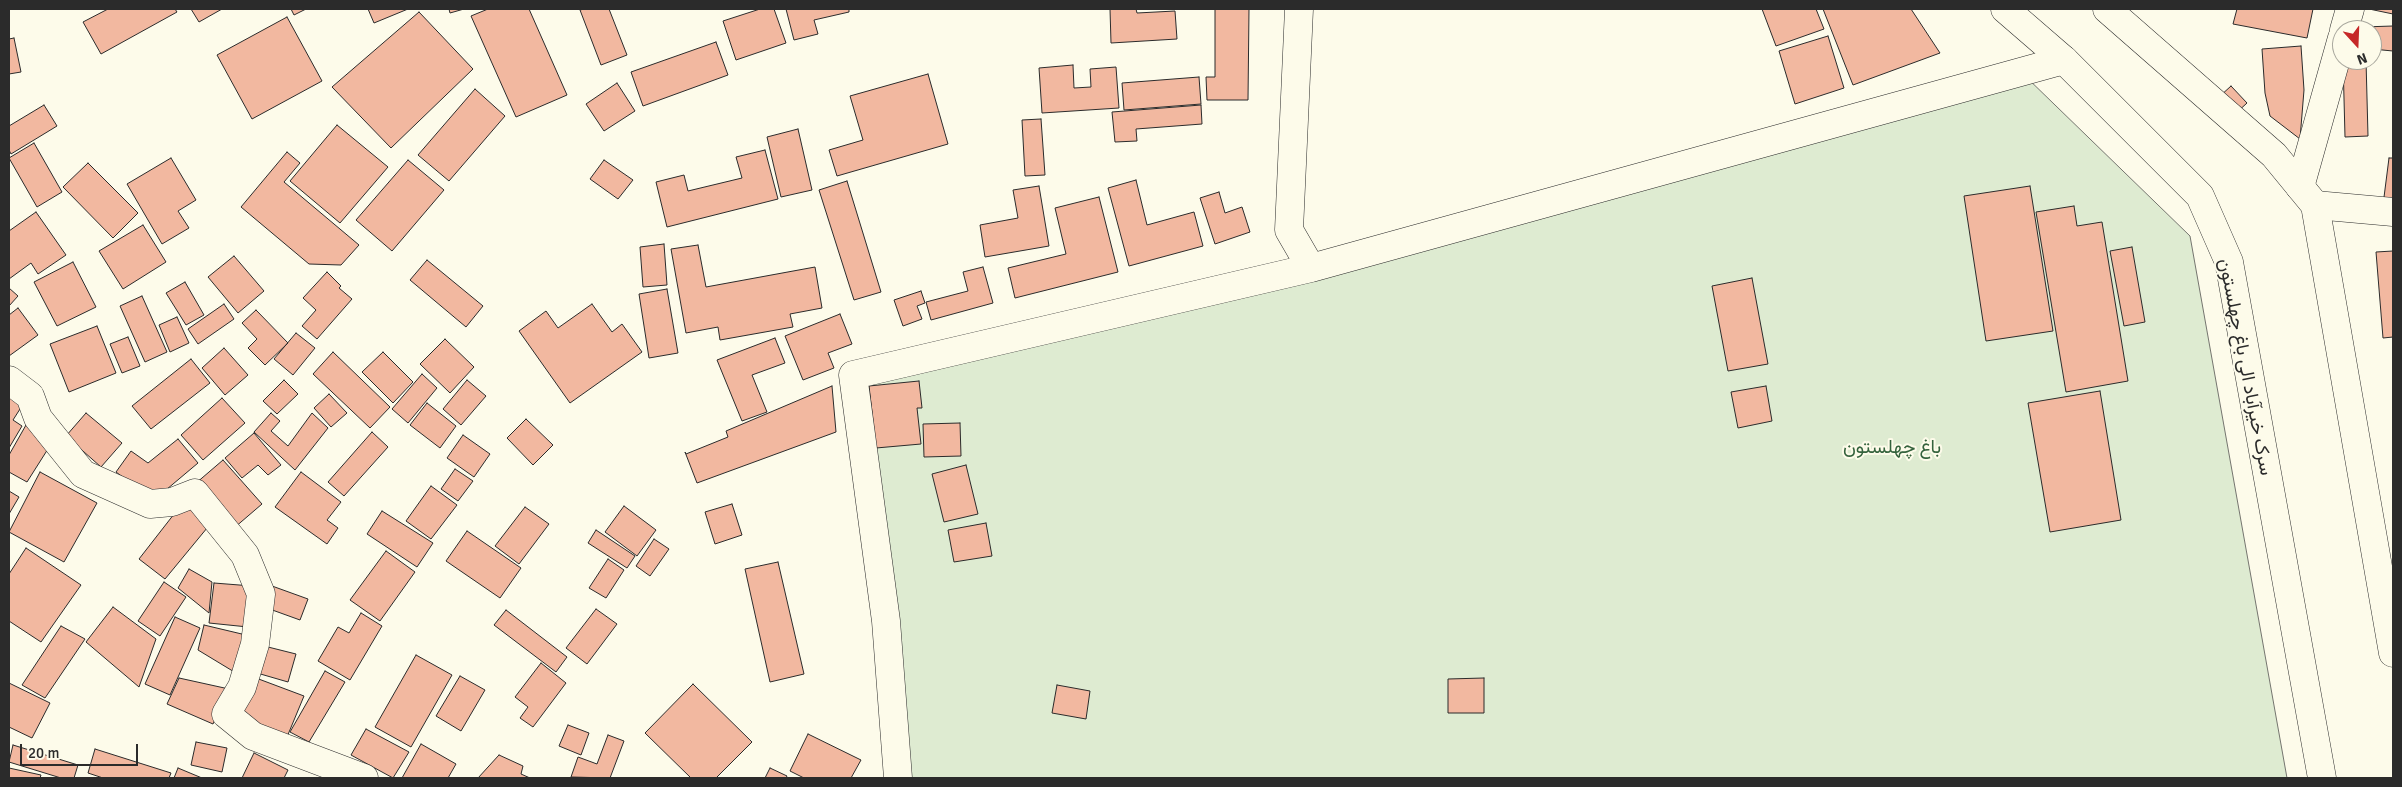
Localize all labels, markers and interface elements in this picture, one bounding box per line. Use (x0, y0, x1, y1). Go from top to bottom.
north arrow (2332, 20, 2382, 70)
text: N (2354, 49, 2369, 68)
street label: سرک خیرآباد الی باغ چهلستون (2213, 257, 2277, 477)
park label: باغ چهلستون (1843, 437, 1941, 459)
scale bar (22, 734, 140, 766)
text: 20 m (28, 744, 59, 762)

